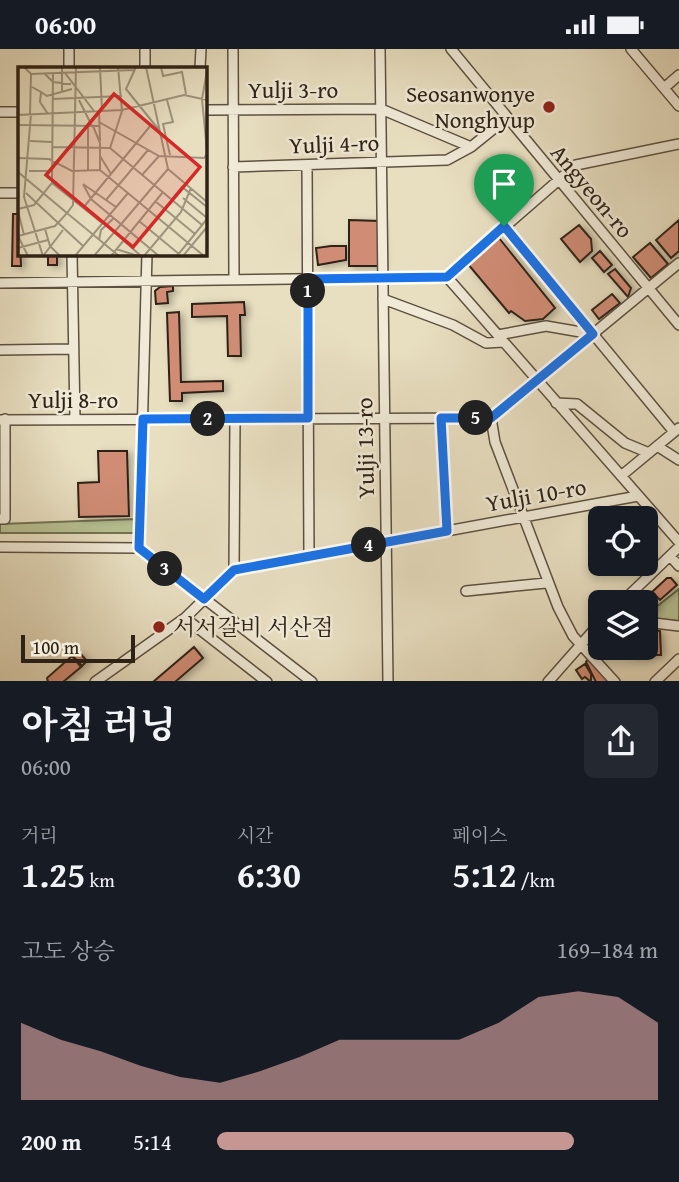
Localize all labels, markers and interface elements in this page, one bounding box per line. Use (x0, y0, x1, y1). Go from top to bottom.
text: 06:00 (35, 5, 96, 44)
inset map (18, 67, 206, 255)
street label: Yulji 3-ro (248, 73, 338, 106)
place label: Seosanwonye Nonghyup (406, 77, 535, 136)
marker: Seosanwonye Nonghyup (541, 99, 557, 115)
street label: Yulji 4-ro (288, 125, 380, 162)
street label: Angyeon-ro (543, 137, 642, 245)
pin (474, 154, 534, 226)
icon: arrive (485, 165, 523, 203)
pin: 1 (290, 273, 326, 309)
text: 1 (303, 276, 312, 304)
street label: Yulji 8-ro (28, 383, 118, 416)
street label: Yulji 13-ro (347, 397, 382, 499)
pin: 2 (190, 401, 226, 437)
pin: 5 (458, 401, 494, 435)
text: 5 (471, 403, 480, 431)
text: 2 (203, 404, 212, 432)
street label: Yulji 10-ro (483, 469, 589, 520)
map controls (588, 506, 658, 660)
button: locate (588, 506, 658, 576)
pin: 4 (352, 527, 386, 563)
text: 4 (364, 530, 373, 558)
pin: 3 (148, 552, 182, 587)
text: 3 (160, 554, 169, 582)
button: layers (588, 590, 658, 660)
place label: 서서갈비 서산점 (173, 610, 334, 643)
marker: 서서갈비 서산점 (151, 619, 167, 635)
scale bar (21, 633, 135, 664)
text: 100 m (32, 633, 79, 661)
text: 아침 러닝 (21, 696, 176, 752)
button: share (584, 704, 658, 778)
text: 06:00 (21, 750, 71, 783)
text: 거리 (21, 821, 58, 849)
text: 시간 (237, 821, 273, 849)
text: 페이스 (452, 821, 507, 849)
text: 1.25 (21, 849, 85, 900)
text: 6:30 (237, 849, 301, 900)
text: 5:12 (452, 849, 517, 900)
text: km (85, 866, 115, 894)
text: /km (517, 866, 555, 894)
text: 169–184 m (557, 933, 658, 966)
text: 고도 상승 (21, 934, 115, 967)
text: 200 m (21, 1125, 82, 1158)
text: 5:14 (133, 1125, 172, 1158)

